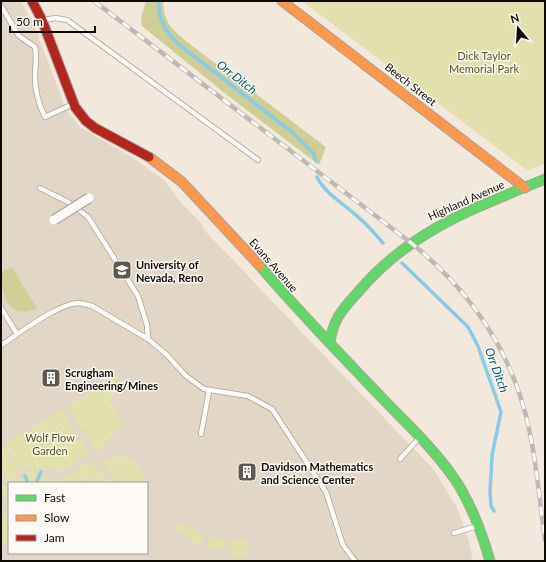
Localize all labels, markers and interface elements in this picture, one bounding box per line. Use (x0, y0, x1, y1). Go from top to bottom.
scale bar (10, 8, 95, 34)
north arrow (498, 8, 538, 48)
text: N (509, 11, 521, 26)
text: 50 m (16, 14, 43, 29)
park label: Dick Taylor Memorial Park (449, 49, 519, 75)
water label: Orr Ditch (214, 57, 260, 97)
street label: Beech Street (383, 60, 439, 108)
street label: Highland Avenue (426, 177, 506, 223)
street label: Evans Avenue (247, 235, 301, 295)
place label: University of Nevada, Reno (136, 258, 203, 284)
school or university icon: University of Nevada, Reno (111, 259, 133, 281)
water label: Orr Ditch (482, 345, 512, 395)
place label: Scrugham Engineering/Mines (65, 366, 158, 392)
building icon: Scrugham Engineering/Mines (40, 367, 62, 389)
park label: Wolf Flow Garden (25, 431, 75, 457)
place label: Davidson Mathematics and Science Center (261, 460, 374, 486)
building icon: Davidson Mathematics and Science Center (236, 461, 258, 483)
legend (8, 482, 148, 554)
text: Fast (44, 490, 66, 505)
text: Slow (44, 510, 70, 525)
text: Jam (44, 530, 65, 545)

